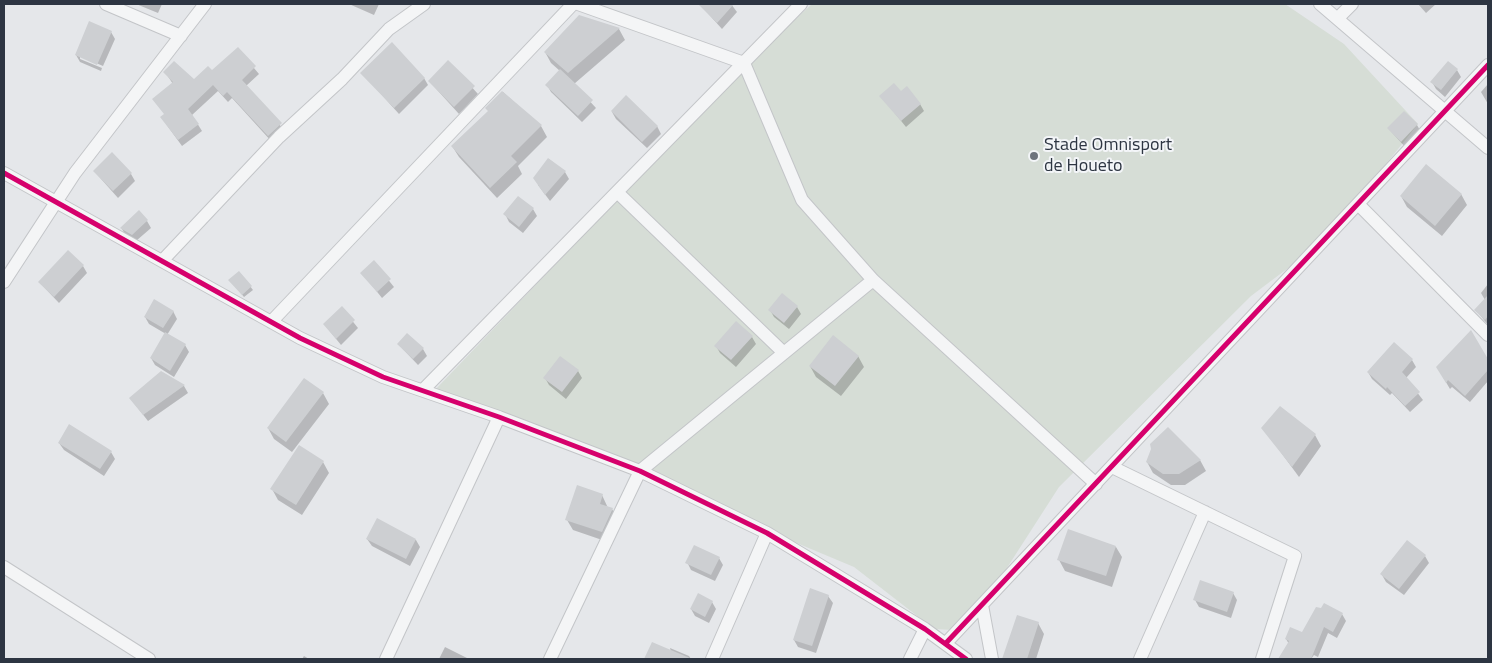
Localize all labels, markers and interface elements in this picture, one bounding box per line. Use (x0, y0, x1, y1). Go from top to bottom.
place label: Stade Omnisport de Houeto (1044, 135, 1172, 178)
marker: Stade Omnisport de Houeto (1028, 150, 1040, 162)

